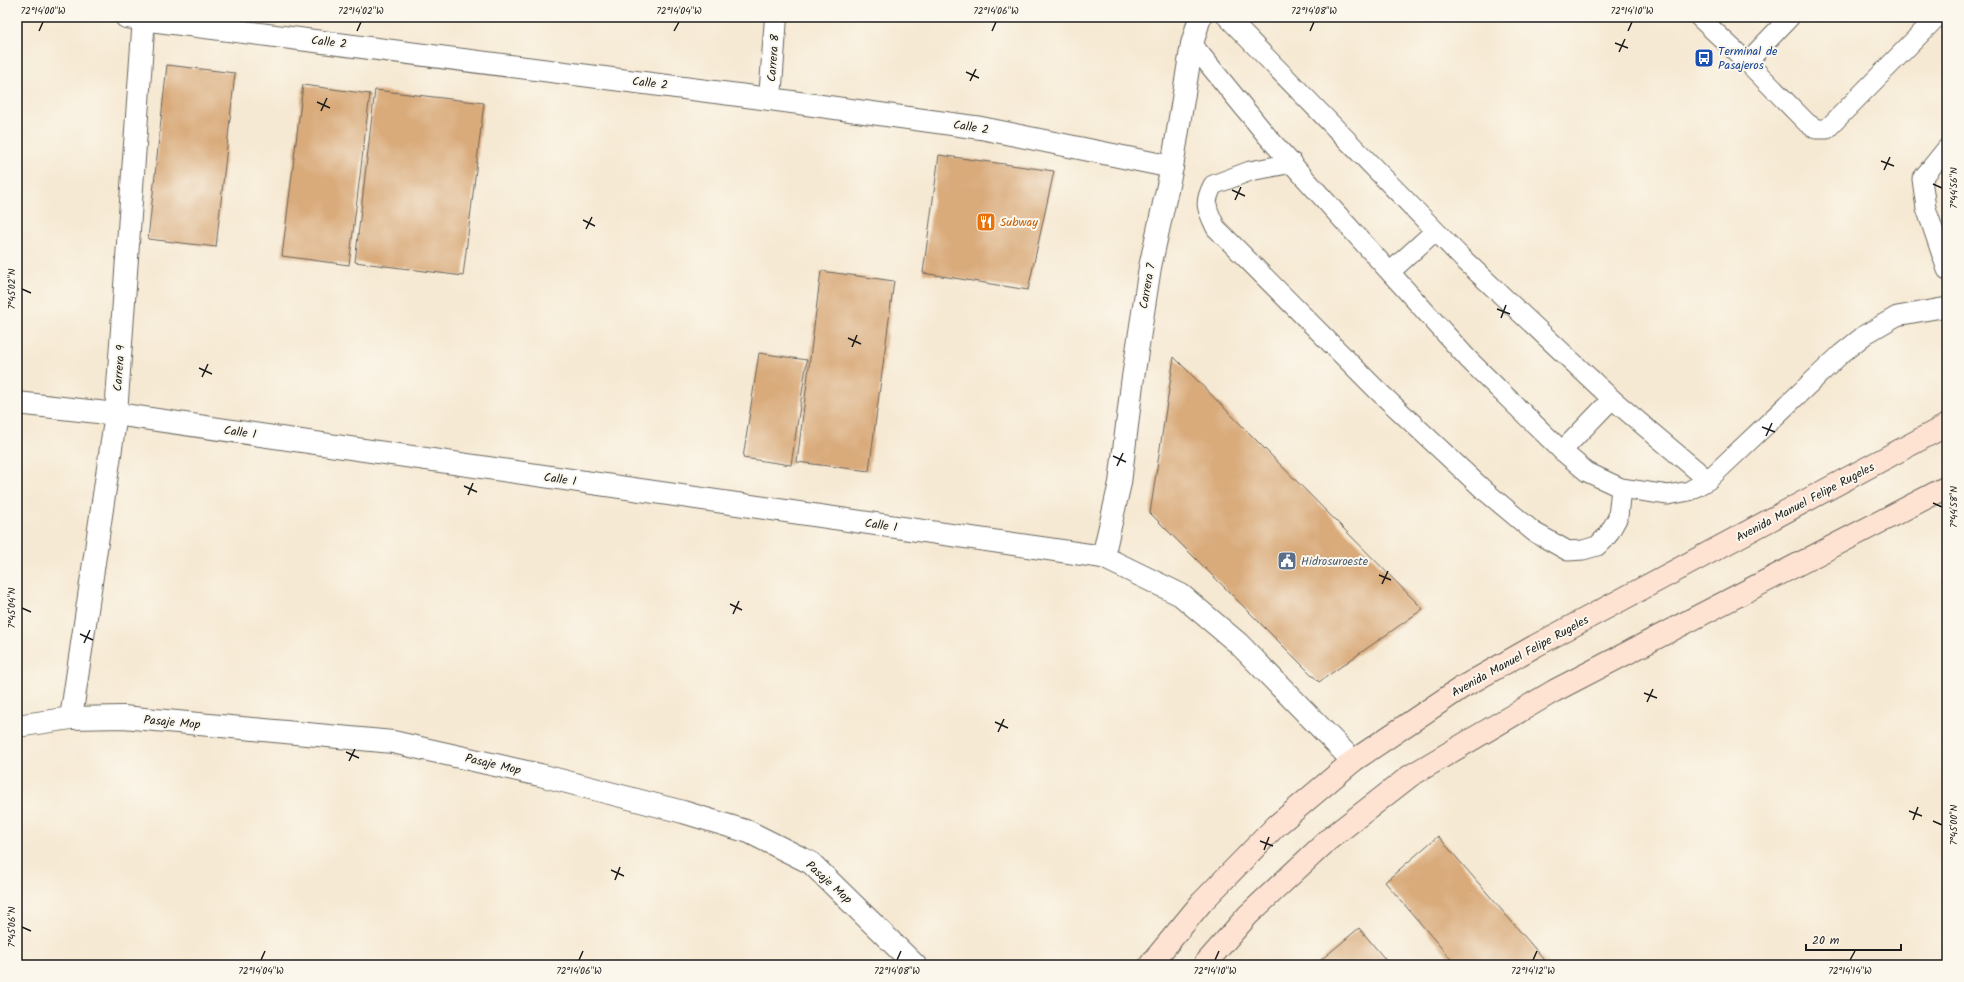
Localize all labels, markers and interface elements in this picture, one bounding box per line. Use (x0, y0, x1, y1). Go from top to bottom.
text: 72°14'00"W (20, 3, 66, 19)
text: 72°14'02"W (338, 3, 384, 19)
text: 72°14'04"W (656, 3, 702, 19)
text: 72°14'06"W (973, 3, 1019, 19)
text: 72°14'08"W (1291, 3, 1337, 19)
text: 72°14'10"W (1610, 3, 1654, 19)
street label: Calle 2 (310, 31, 348, 54)
street label: Carrera 8 (762, 33, 785, 83)
place label: Terminal de Pasajeros (1718, 42, 1778, 75)
bus stop icon: Terminal de Pasajeros (1693, 47, 1715, 69)
street label: Calle 2 (631, 72, 669, 95)
street label: Calle 2 (952, 115, 990, 140)
text: 7°44'56"N (1946, 167, 1962, 209)
restaurant icon: Subway (975, 211, 997, 233)
place label: Subway (1000, 213, 1038, 232)
street label: Carrera 7 (1134, 261, 1161, 310)
text: 7°45'02"N (4, 268, 20, 310)
street label: Carrera 9 (108, 344, 131, 392)
street label: Calle 1 (222, 421, 258, 444)
street label: Avenida Manuel Felipe Rugeles (1733, 458, 1878, 547)
street label: Calle 1 (542, 468, 578, 491)
text: 7°44'58"N (1946, 486, 1962, 528)
street label: Calle 1 (863, 514, 899, 537)
public building icon: Hidrosuroeste (1276, 550, 1298, 572)
place label: Hidrosuroeste (1301, 552, 1369, 571)
text: 7°45'04"N (4, 587, 20, 628)
street label: Avenida Manuel Felipe Rugeles (1448, 611, 1592, 702)
street label: Pasaje Mop (143, 711, 201, 734)
street label: Pasaje Mop (463, 749, 523, 780)
text: 7°45'00"N (1946, 805, 1962, 845)
street label: Pasaje Mop (801, 856, 856, 909)
text: 7°45'06"N (4, 906, 20, 947)
scale bar (1806, 926, 1901, 952)
text: 20 m (1812, 931, 1840, 950)
text: 72°14'04"W (238, 963, 284, 979)
text: 72°14'06"W (556, 963, 602, 979)
text: 72°14'08"W (874, 963, 920, 979)
text: 72°14'10"W (1193, 963, 1237, 979)
text: 72°14'12"W (1511, 963, 1555, 979)
text: 72°14'14"W (1828, 963, 1872, 979)

